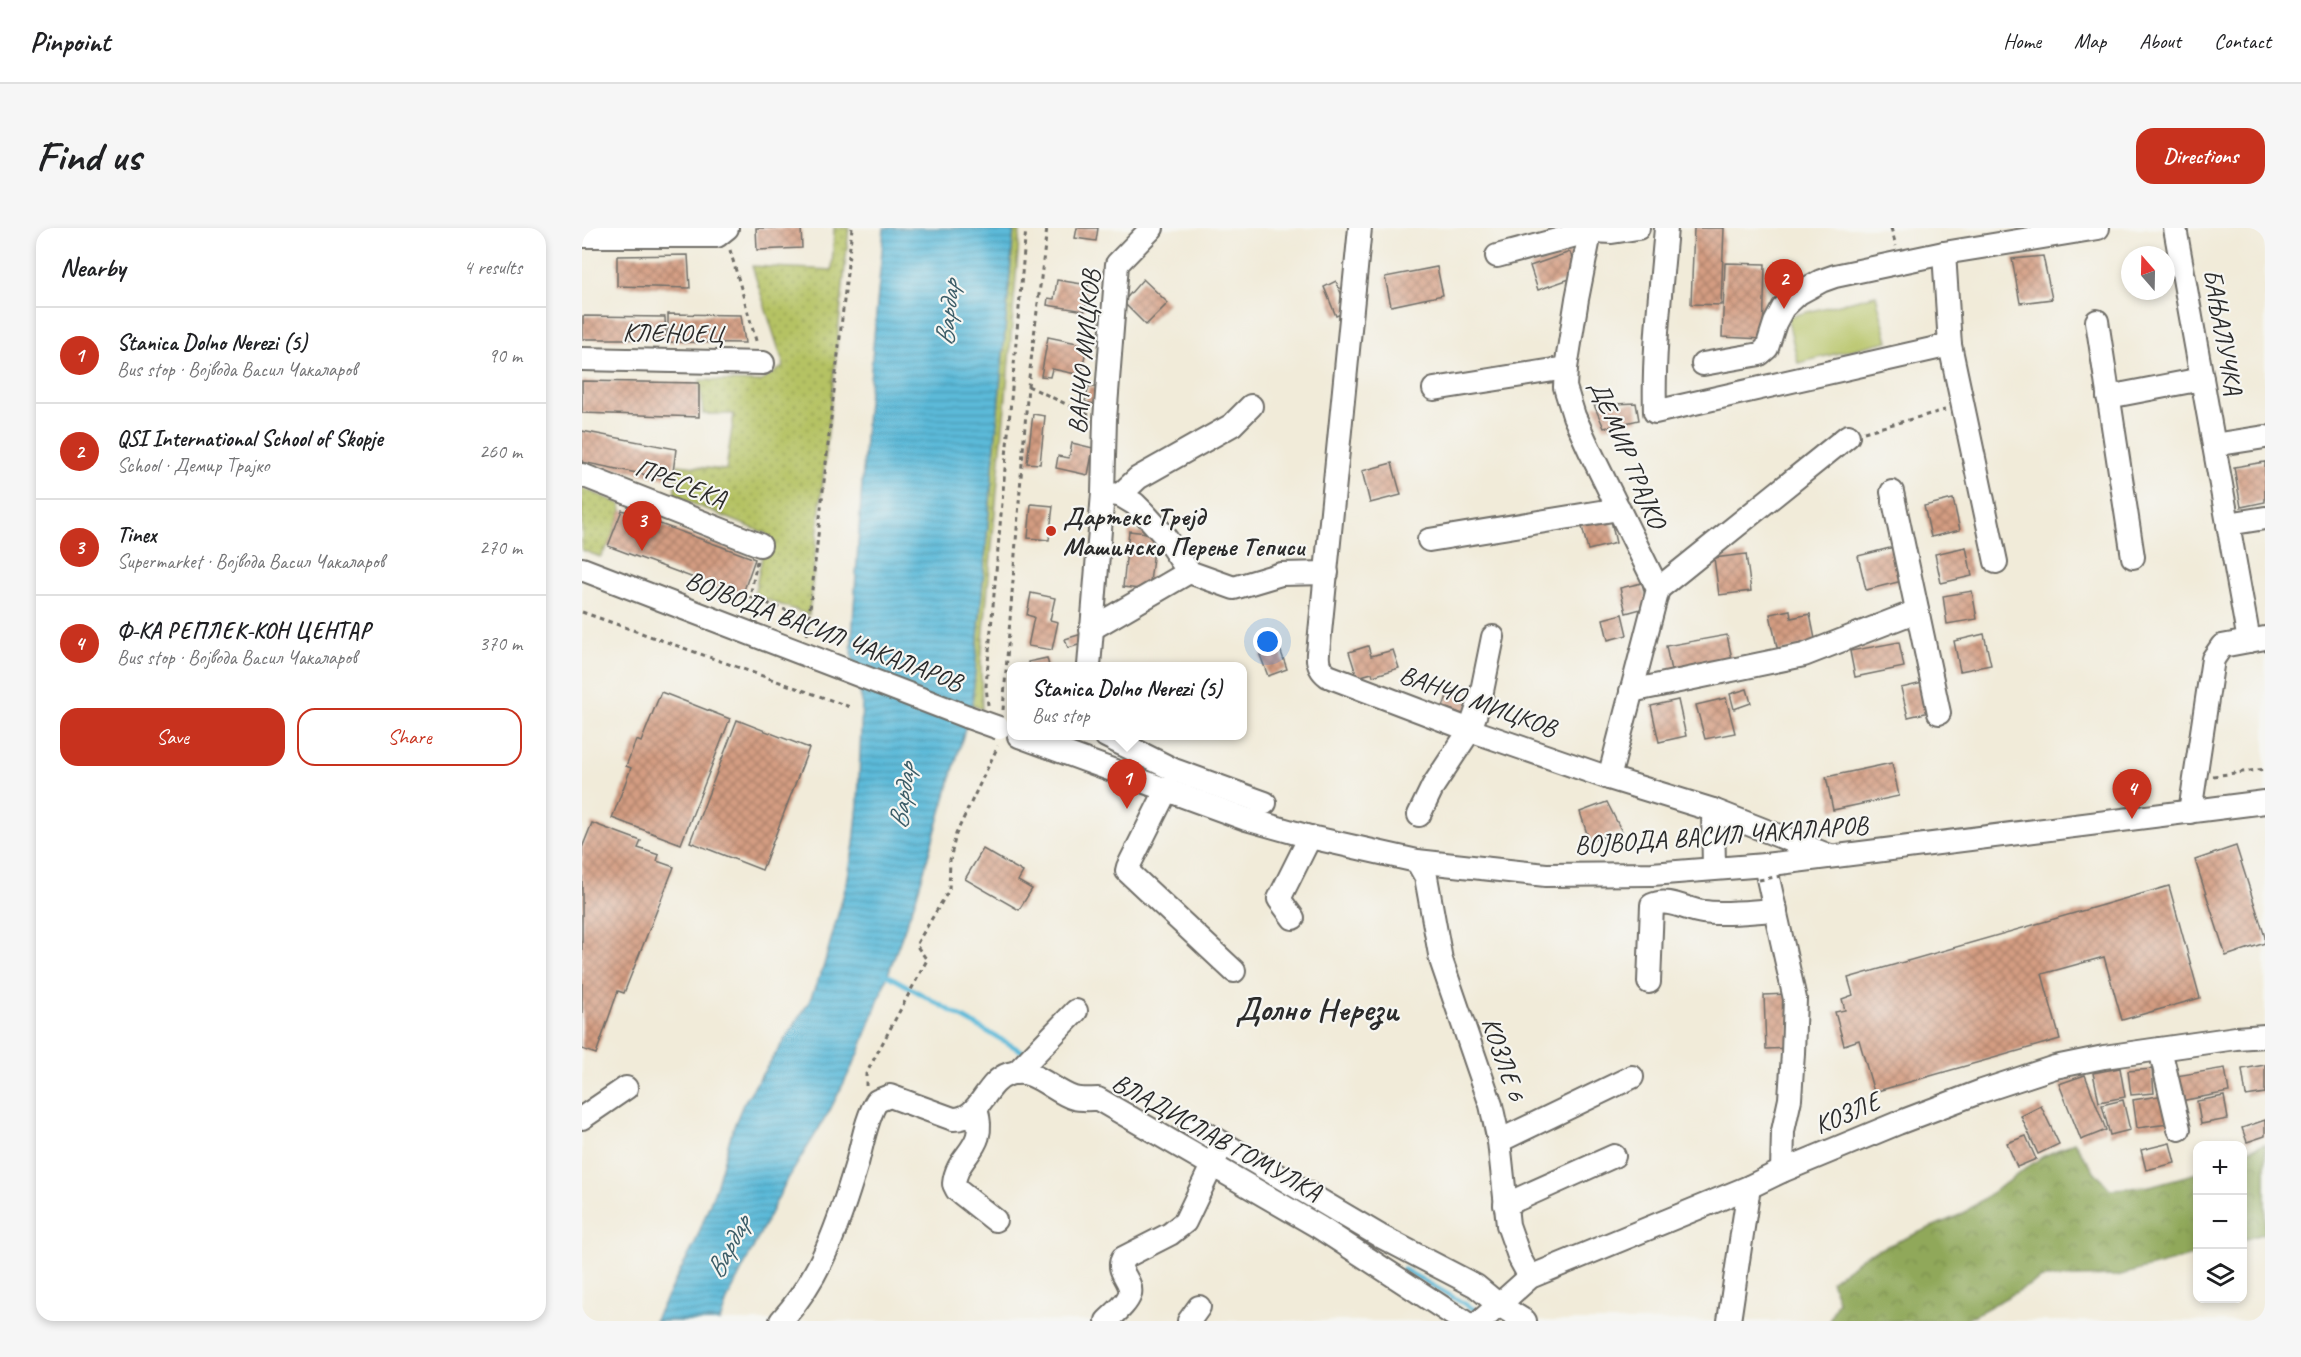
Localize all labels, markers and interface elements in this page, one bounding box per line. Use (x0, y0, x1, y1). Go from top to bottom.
text: Pinpoint (30, 24, 110, 59)
text: Home (2003, 28, 2041, 54)
text: Map (2074, 28, 2106, 54)
text: About (2139, 28, 2181, 54)
text: Contact (2214, 28, 2271, 54)
button: Directions (2136, 128, 2265, 184)
text: Find us (36, 130, 141, 183)
north arrow (2121, 246, 2175, 300)
text: Nearby (60, 251, 125, 284)
text: 4 results (463, 255, 522, 280)
pin: 2 (1764, 260, 1804, 309)
street label: БАЊАЛУЧКА (2196, 266, 2250, 398)
street label: ВАНЧО МИЦКОВ (1060, 267, 1108, 435)
water label: Вардар (927, 275, 968, 347)
street label: КЛЕНОЕЦ (622, 316, 727, 350)
text: Stanica Dolno Nerezi (5) (117, 329, 307, 357)
text: 1 (75, 343, 84, 368)
text: 90 m (488, 343, 522, 368)
text: Bus stop · Војвода Васил Чакаларов (117, 357, 357, 382)
street label: ДЕМИР ТРАЈКО (1582, 375, 1675, 536)
text: QSI International School of Skopje (117, 425, 383, 453)
text: 2 (75, 439, 84, 464)
text: 260 m (479, 439, 522, 464)
street label: ПРЕСЕКА (631, 451, 732, 516)
text: School · Демир Трајко (117, 453, 270, 478)
place label: Дартекс Трејд Машинско Перење Теписи (1063, 500, 1307, 563)
pin: 3 (622, 502, 662, 551)
text: Tinex (117, 521, 156, 549)
marker: Дартекс Трејд Машинско Перење Теписи (1044, 524, 1058, 538)
text: 3 (75, 535, 84, 560)
text: 270 m (479, 535, 522, 560)
text: Supermarket · Војвода Васил Чакаларов (117, 549, 384, 574)
street label: ВОЈВОДА ВАСИЛ ЧАКАЛАРОВ (681, 563, 969, 700)
text: Ф-КА РЕПЛЕК-КОН ЦЕНТАР (117, 617, 371, 645)
your location (1253, 627, 1282, 656)
text: 4 (75, 631, 84, 656)
text: 370 m (479, 631, 522, 656)
text: Bus stop · Војвода Васил Чакаларов (117, 645, 357, 670)
street label: ВАНЧО МИЦКОВ (1395, 657, 1562, 745)
popup (1007, 662, 1247, 740)
text: Stanica Dolno Nerezi (5) (1032, 675, 1222, 703)
text: Bus stop (1032, 703, 1089, 728)
button: Save (60, 708, 285, 766)
button: Share (297, 708, 522, 766)
water label: Вардар (881, 757, 924, 831)
pin: 1 (1108, 760, 1146, 809)
pin: 4 (2112, 770, 2152, 819)
street label: ВОЈВОДА ВАСИЛ ЧАКАЛАРОВ (1573, 808, 1870, 862)
district label: Долно Нерези (1235, 989, 1400, 1031)
street label: КОЗЛЕ 6 (1474, 1013, 1534, 1106)
street label: ВЛАДИСЛАВ ГОМУЛКА (1106, 1066, 1328, 1209)
street label: КОЗЛЕ (1809, 1083, 1888, 1141)
map controls (2193, 1141, 2247, 1303)
button: + (2193, 1141, 2247, 1195)
button: − (2193, 1195, 2247, 1249)
water label: Вардар (698, 1207, 760, 1284)
button: layers (2193, 1249, 2247, 1303)

